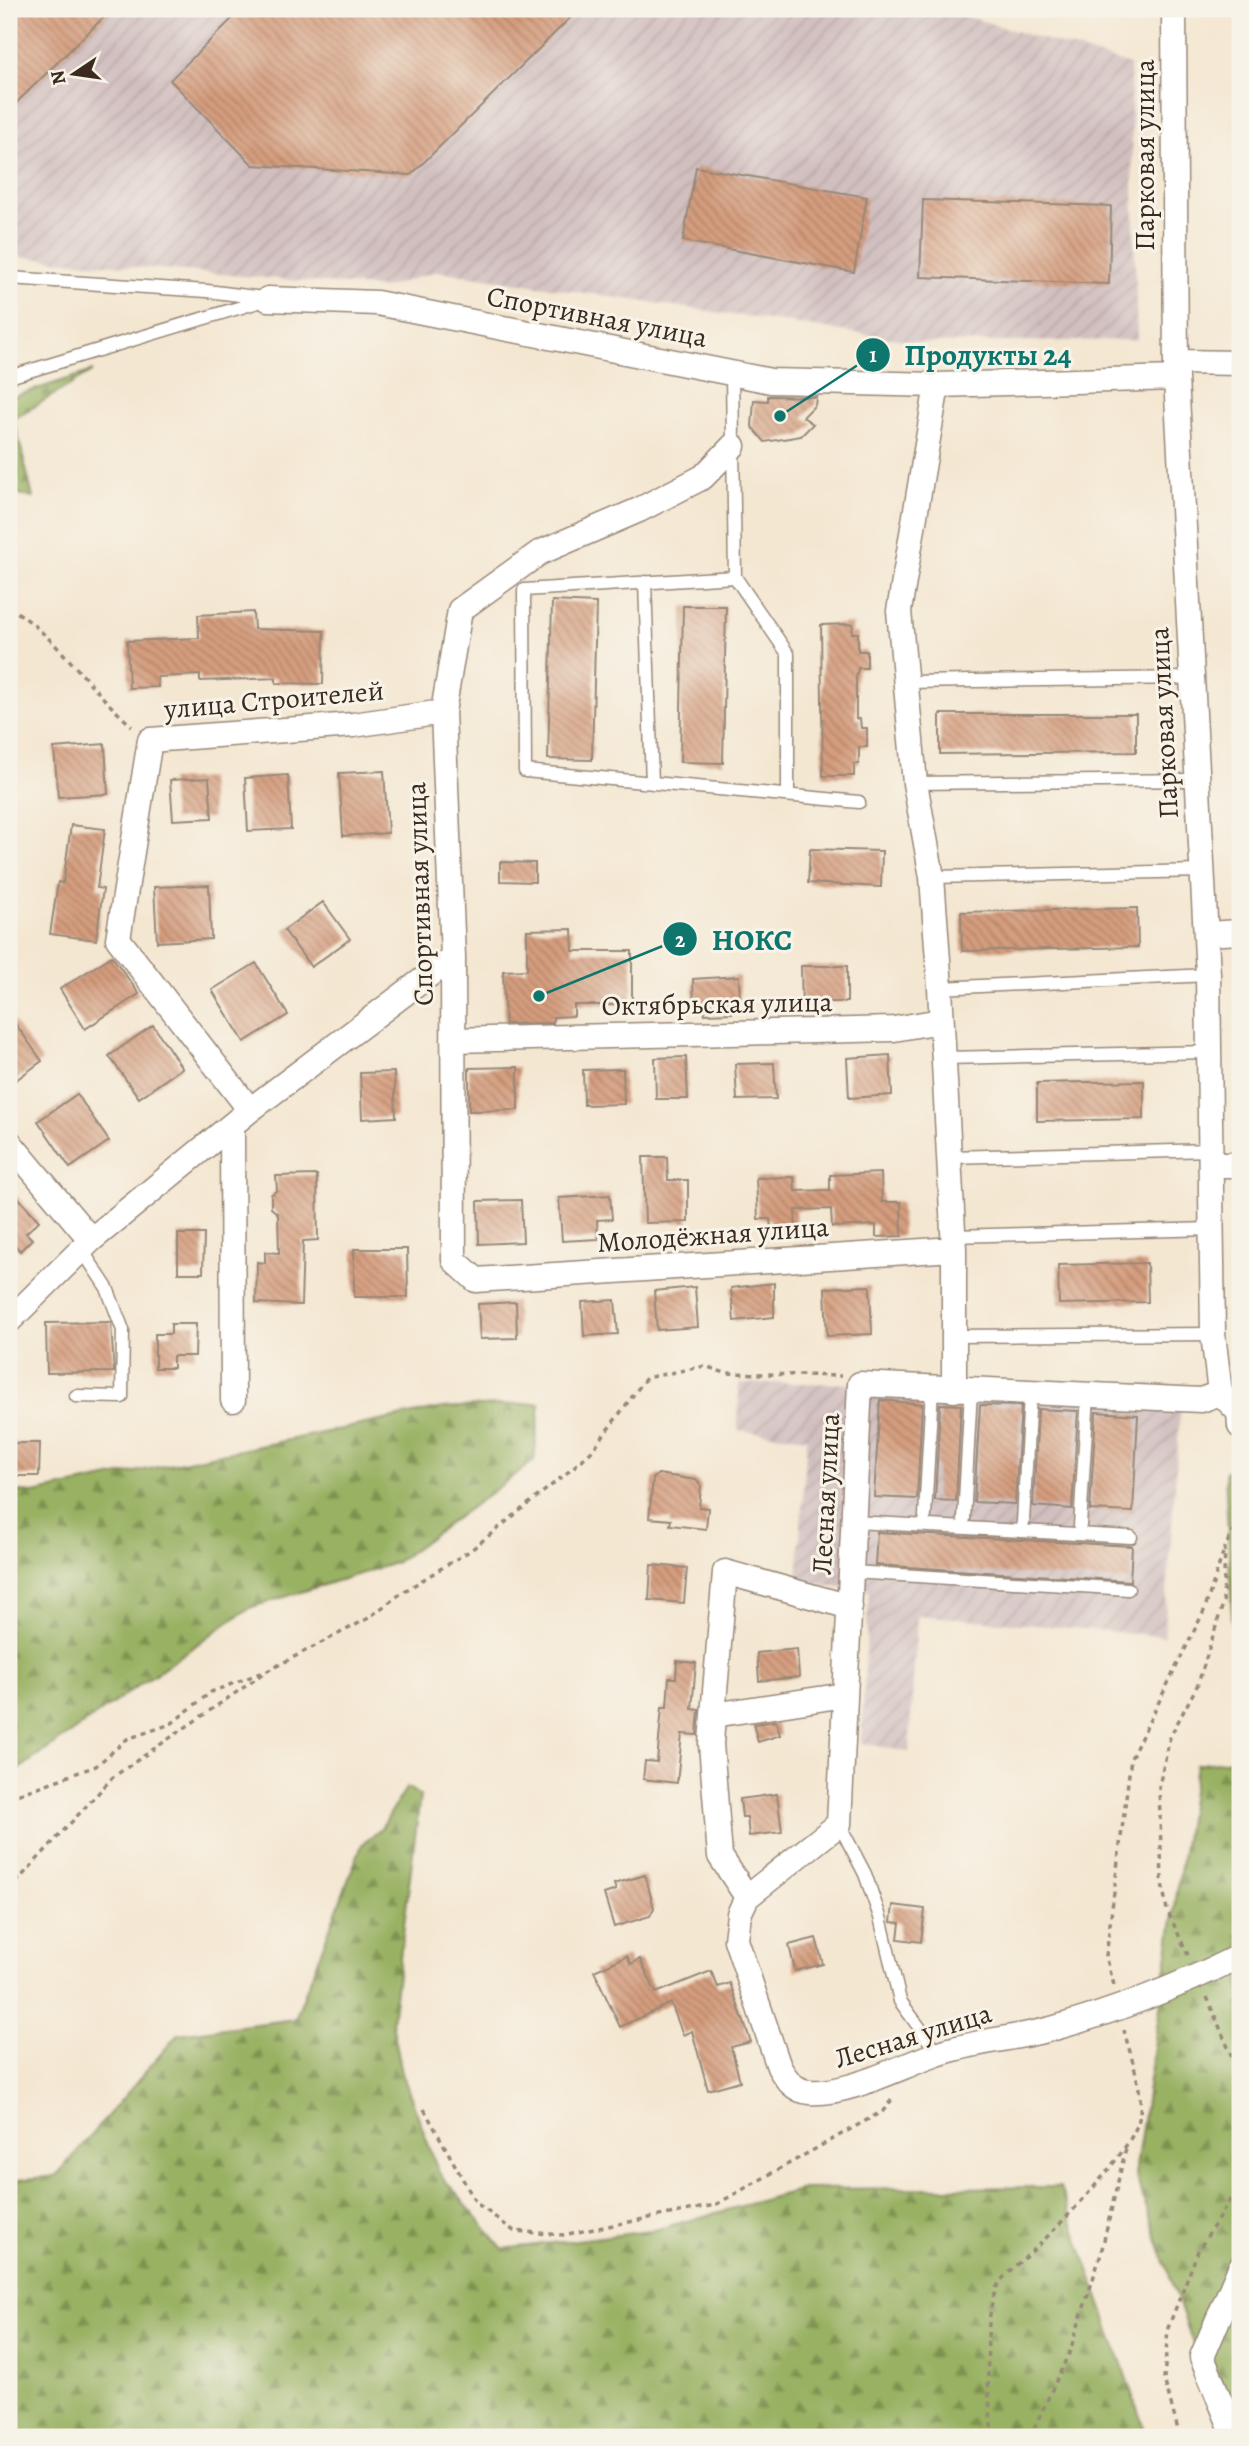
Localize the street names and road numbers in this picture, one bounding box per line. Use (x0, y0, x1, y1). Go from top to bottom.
street label: Парковая улица (1126, 59, 1164, 251)
street label: Спортивная улица (484, 277, 710, 357)
street label: Парковая улица (1140, 626, 1188, 820)
street label: улица Строителей (161, 671, 386, 729)
street label: Спортивная улица (397, 781, 443, 1006)
street label: Октябрьская улица (601, 983, 833, 1025)
street label: Молодёжная улица (596, 1208, 830, 1262)
street label: Лесная улица (803, 1412, 849, 1576)
street label: Лесная улица (830, 1994, 996, 2078)

